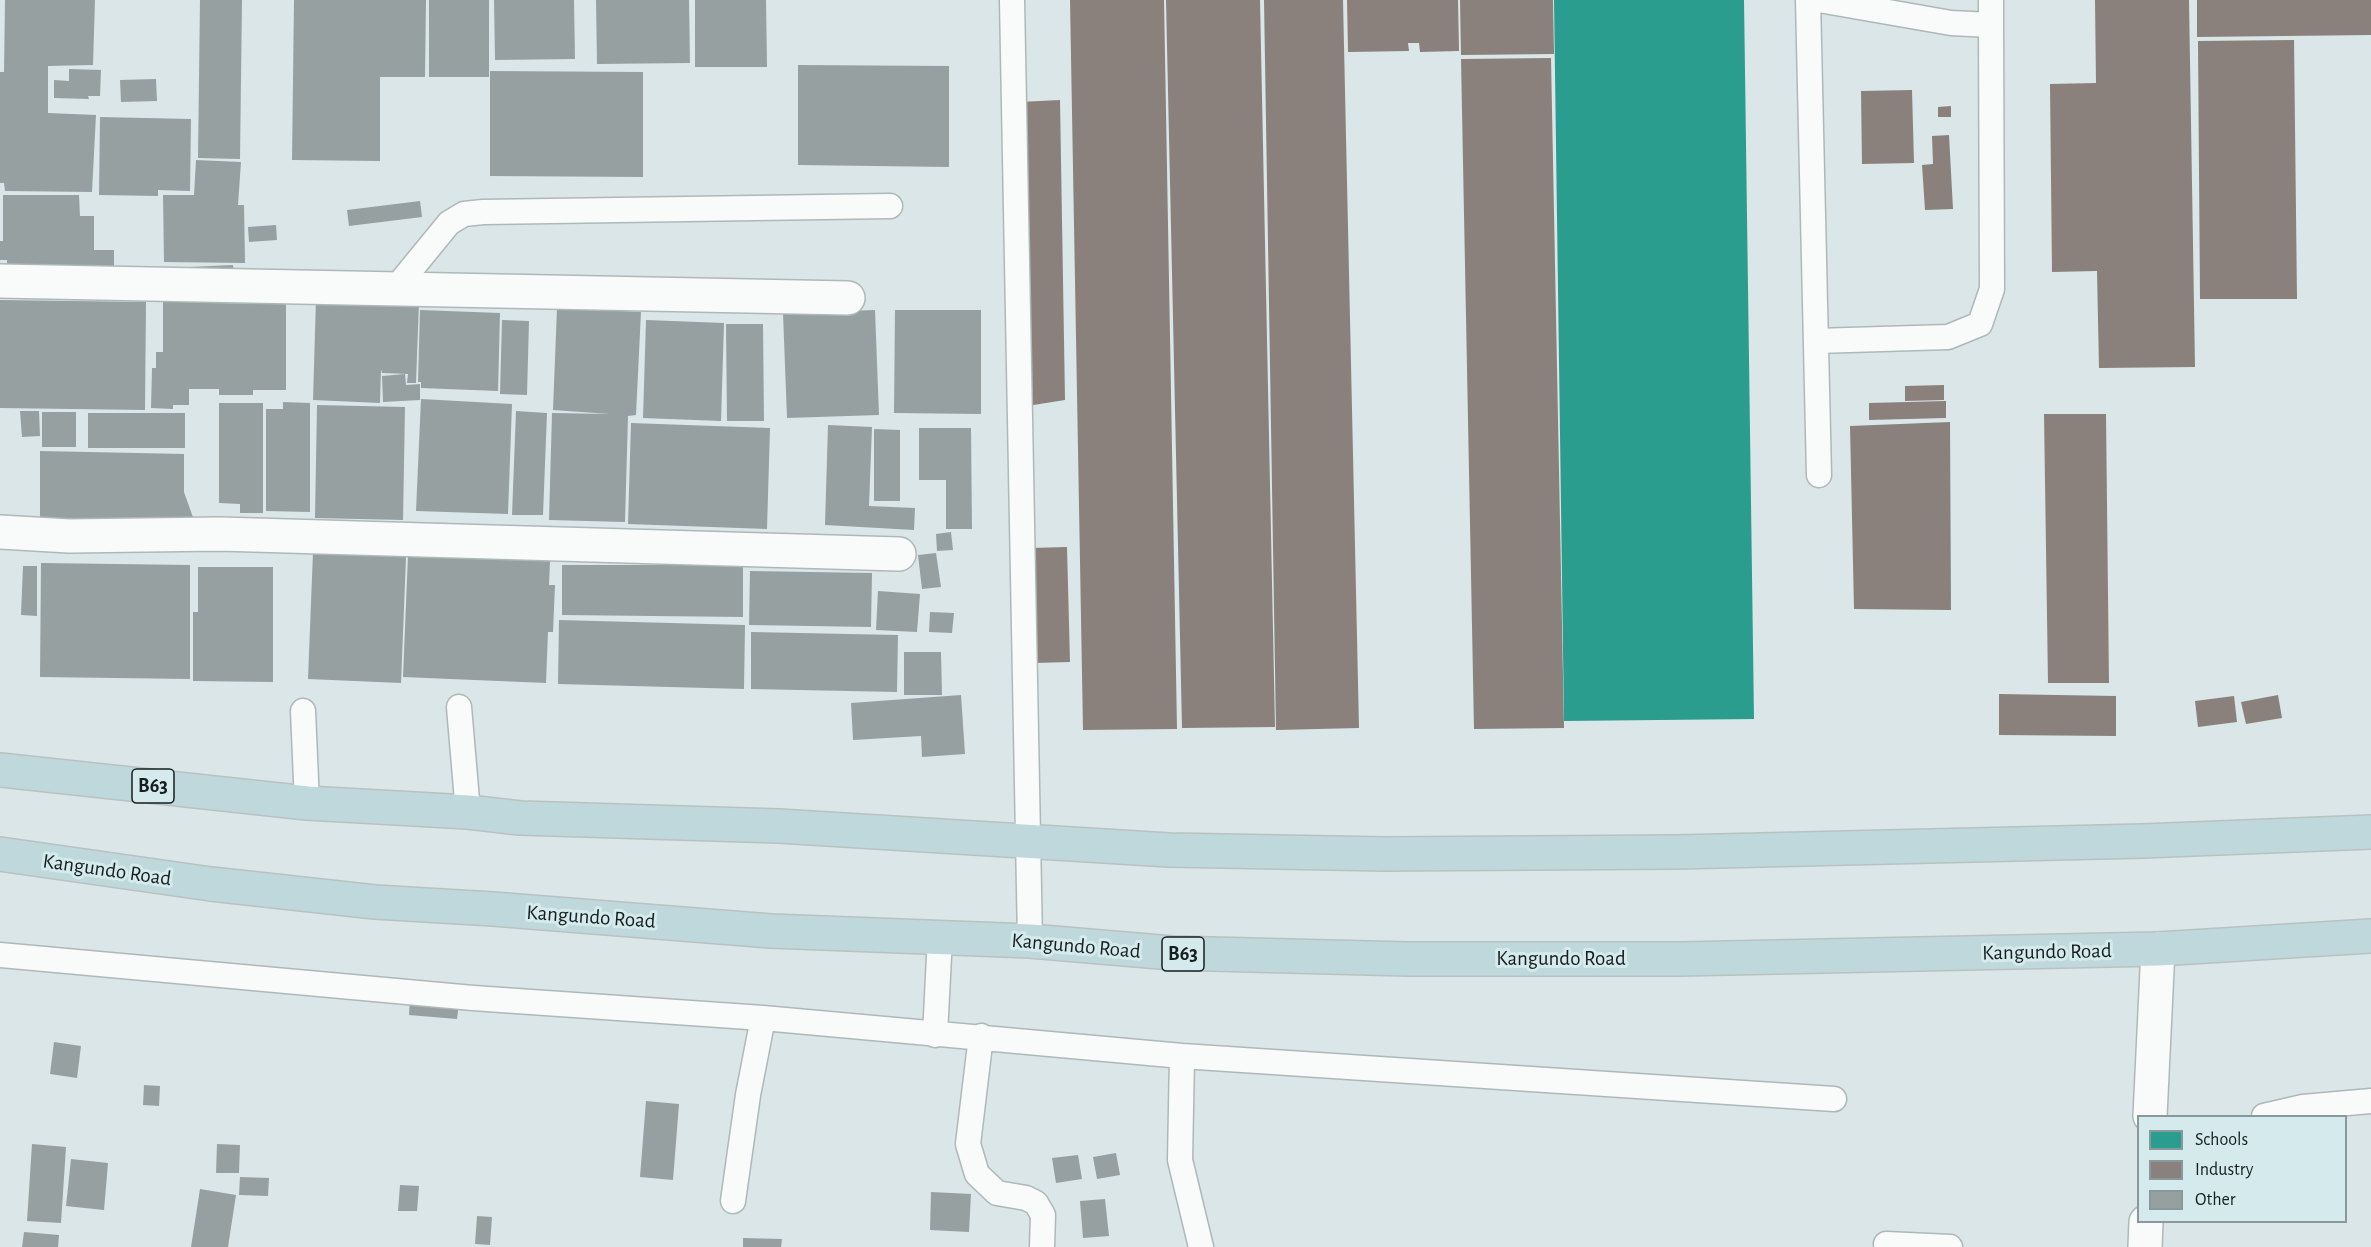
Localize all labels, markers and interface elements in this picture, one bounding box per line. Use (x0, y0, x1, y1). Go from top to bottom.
road number: B63 (132, 769, 174, 803)
street label: Kangundo Road (41, 849, 173, 891)
street label: Kangundo Road (525, 900, 657, 934)
street label: Kangundo Road (1010, 928, 1142, 964)
road number: B63 (1162, 937, 1204, 971)
street label: Kangundo Road (1982, 938, 2112, 966)
street label: Kangundo Road (1496, 946, 1626, 972)
legend (2137, 1115, 2347, 1223)
text: Schools (2195, 1131, 2248, 1149)
text: Industry (2195, 1161, 2254, 1179)
text: Other (2195, 1191, 2236, 1209)

